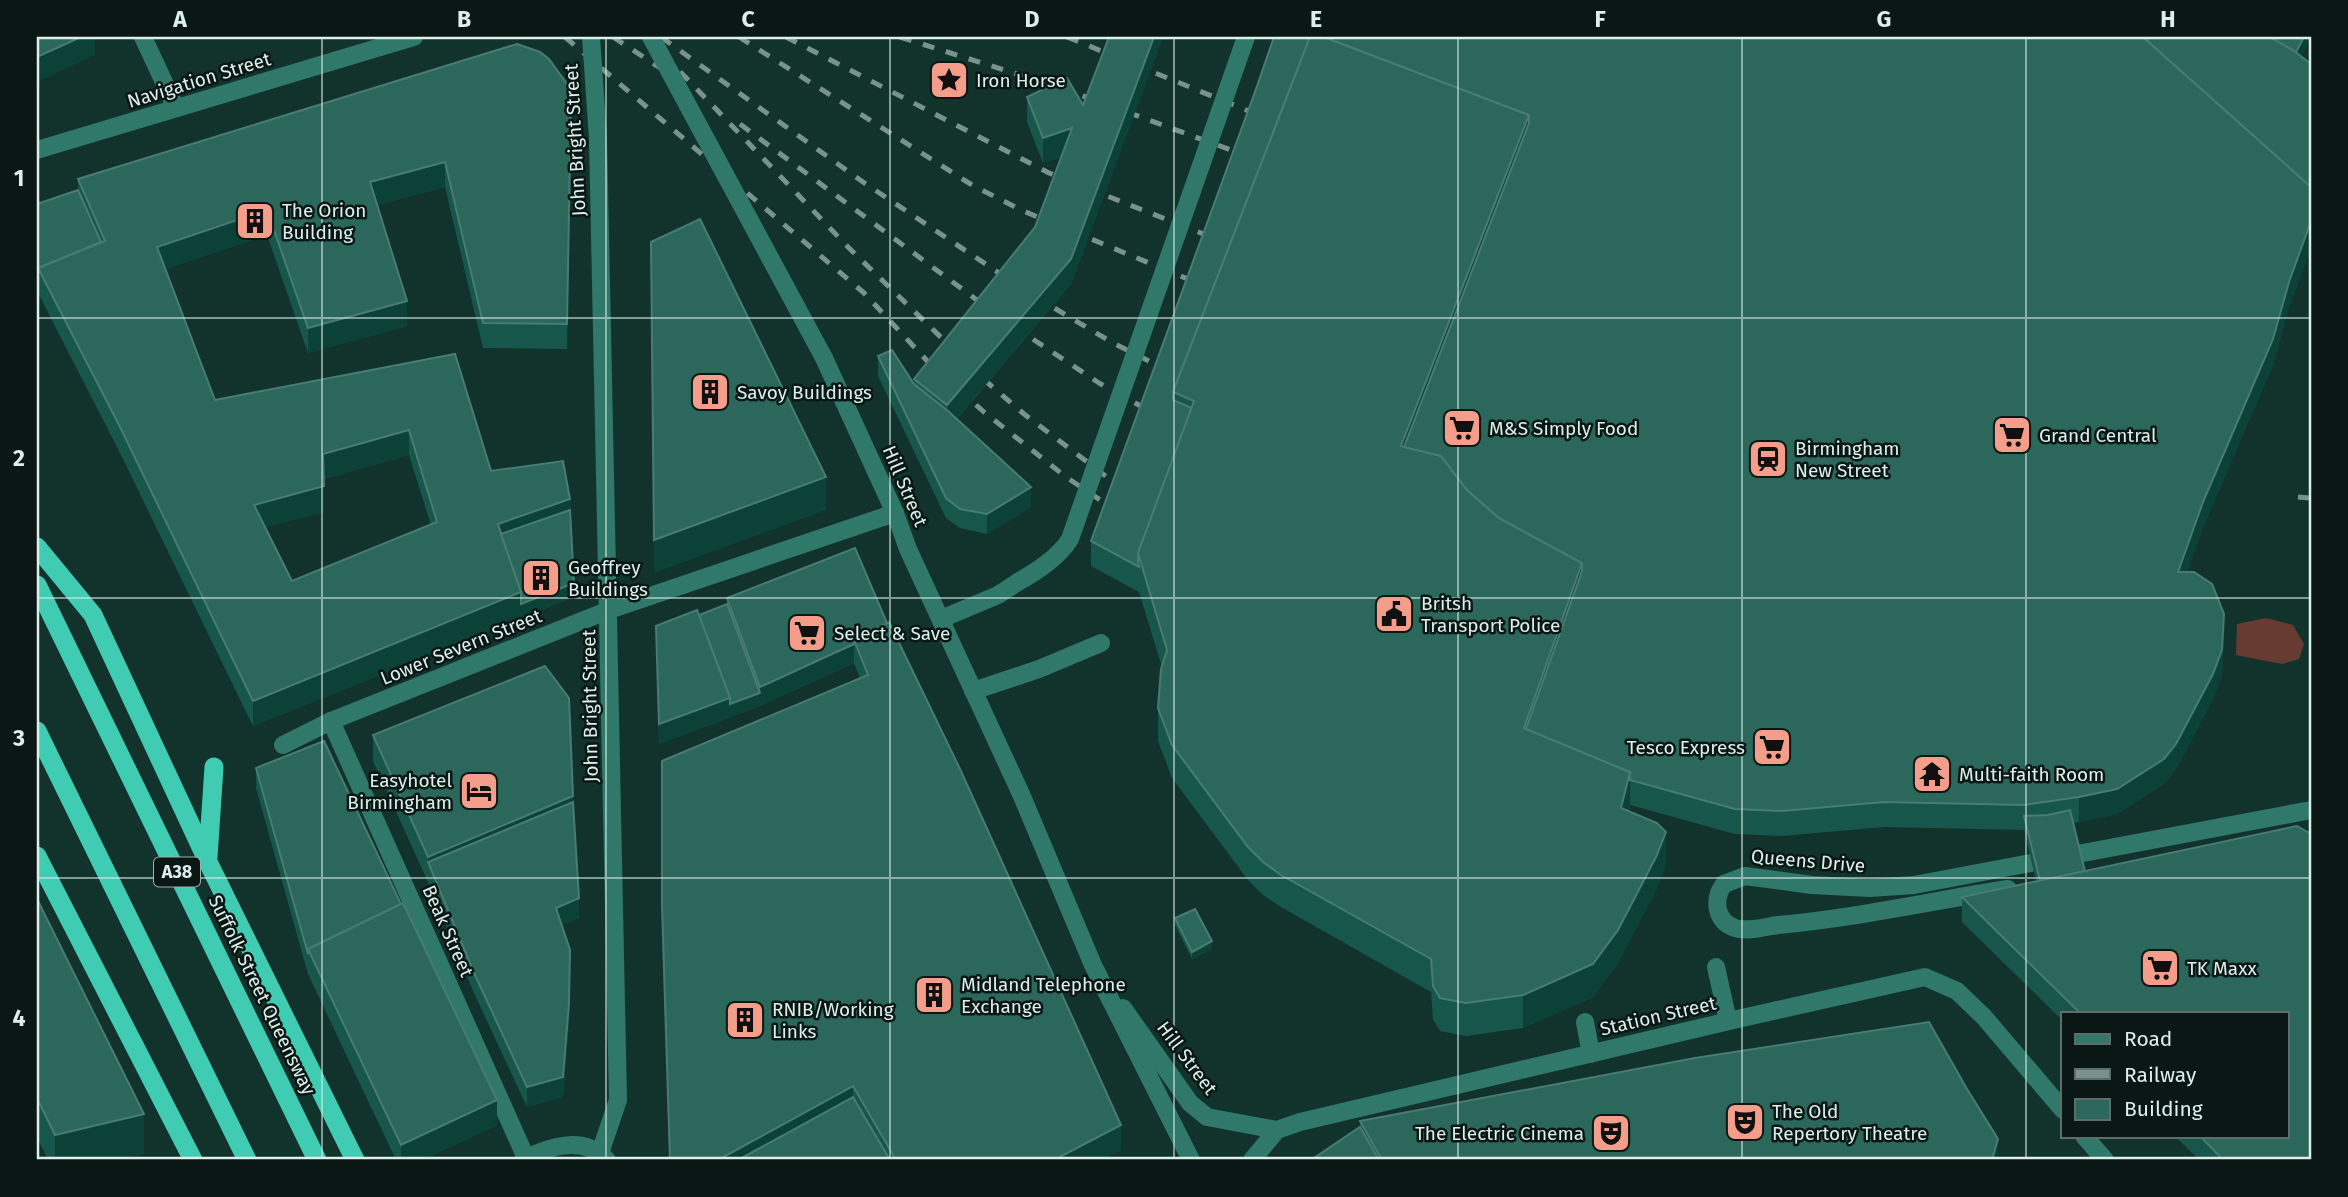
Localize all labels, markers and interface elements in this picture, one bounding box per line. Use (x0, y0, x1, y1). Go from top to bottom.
text: A (172, 5, 187, 33)
text: B (457, 5, 471, 33)
text: C (741, 5, 755, 33)
text: D (1025, 5, 1040, 33)
text: E (1310, 5, 1322, 33)
text: F (1594, 5, 1606, 33)
text: G (1877, 5, 1891, 33)
text: H (2160, 5, 2176, 33)
street label: Navigation Street (125, 47, 274, 113)
place icon: Iron Horse (928, 59, 970, 101)
street label: John Bright Street (560, 63, 590, 217)
place label: Iron Horse (976, 69, 1066, 92)
text: 1 (14, 164, 24, 192)
place label: The Orion Building (282, 199, 366, 244)
building icon: The Orion Building (234, 200, 276, 242)
building icon: Savoy Buildings (689, 371, 731, 413)
place label: Savoy Buildings (737, 381, 872, 404)
supermarket icon: M&S Simply Food (1441, 407, 1483, 449)
supermarket icon: Grand Central (1991, 414, 2033, 456)
place label: M&S Simply Food (1489, 417, 1638, 440)
place label: Grand Central (2039, 424, 2157, 447)
place label: Birmingham New Street (1795, 437, 1900, 482)
station icon: Birmingham New Street (1747, 438, 1789, 480)
street label: Hill Street (878, 442, 932, 530)
text: 2 (13, 444, 25, 472)
place label: Geoffrey Buildings (568, 556, 648, 601)
building icon: Geoffrey Buildings (520, 557, 562, 599)
place label: Britsh Transport Police (1421, 592, 1560, 637)
public building icon: Britsh Transport Police (1373, 593, 1415, 635)
street label: Lower Severn Street (377, 604, 545, 690)
supermarket icon: Select & Save (786, 612, 828, 654)
place label: Select & Save (834, 622, 950, 645)
street label: John Bright Street (577, 629, 603, 783)
text: 3 (12, 724, 25, 752)
supermarket icon: Tesco Express (1751, 726, 1793, 768)
place label: Tesco Express (1627, 736, 1745, 759)
temple icon: Multi-faith Room (1911, 753, 1953, 795)
place label: Multi-faith Room (1959, 763, 2104, 786)
place label: Easyhotel Birmingham (347, 769, 452, 814)
hotel icon: Easyhotel Birmingham (458, 770, 500, 812)
street label: Queens Drive (1750, 845, 1866, 877)
road number: A38 (154, 858, 200, 886)
street label: Beak Street (417, 881, 479, 981)
street label: Suffolk Street Queensway (204, 891, 321, 1099)
supermarket icon: TK Maxx (2139, 947, 2181, 989)
place label: TK Maxx (2187, 957, 2257, 980)
place label: Midland Telephone Exchange (961, 973, 1126, 1018)
building icon: Midland Telephone Exchange (913, 974, 955, 1016)
street label: Station Street (1598, 991, 1718, 1041)
place label: RNIB/Working Links (772, 998, 894, 1043)
building icon: RNIB/Working Links (724, 999, 766, 1041)
text: 4 (13, 1004, 26, 1032)
legend (2061, 1012, 2288, 1138)
street label: Hill Street (1152, 1017, 1222, 1099)
text: Road (2124, 1026, 2172, 1052)
text: Railway (2124, 1062, 2197, 1088)
text: Building (2124, 1096, 2203, 1122)
place label: The Old Repertory Theatre (1772, 1100, 1927, 1145)
theatre icon: The Old Repertory Theatre (1724, 1101, 1766, 1143)
theatre icon: The Electric Cinema (1590, 1112, 1632, 1154)
place label: The Electric Cinema (1415, 1122, 1584, 1145)

